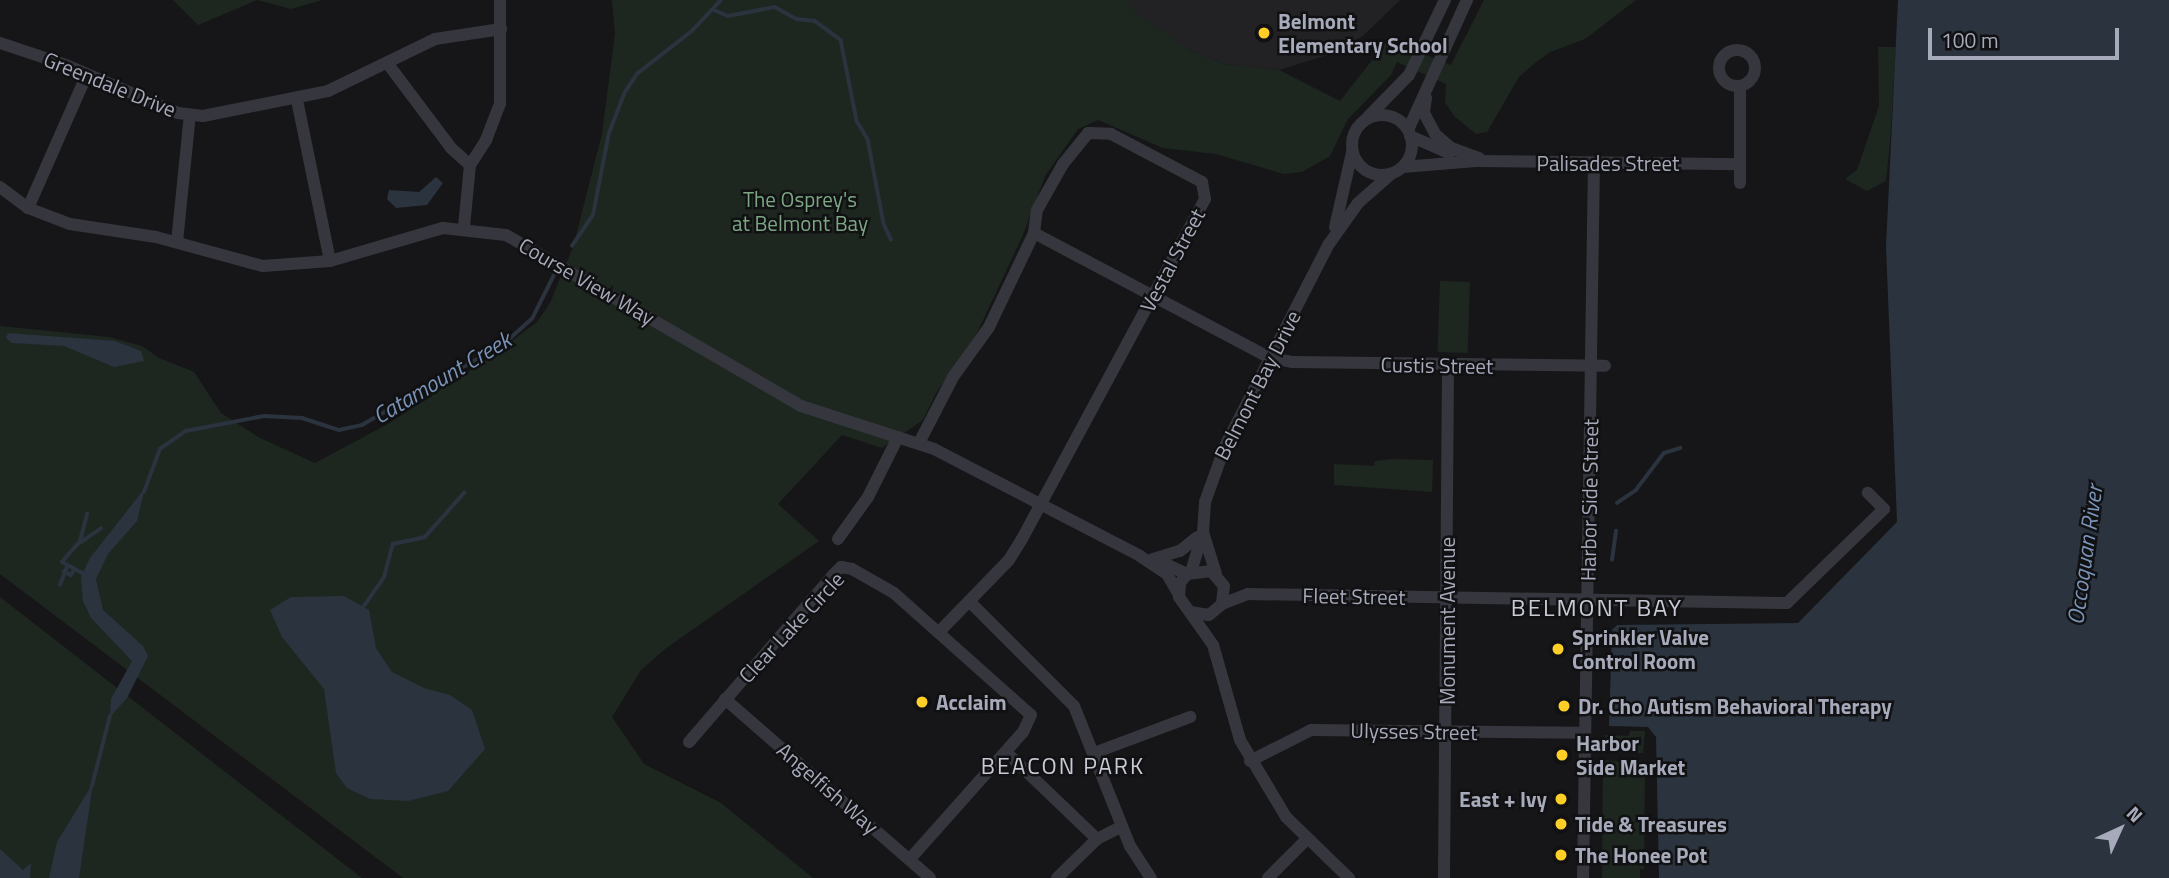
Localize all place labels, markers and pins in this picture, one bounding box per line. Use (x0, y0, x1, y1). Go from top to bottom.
place label: Belmont Elementary School (1278, 8, 1448, 58)
marker: Belmont Elementary School (1256, 25, 1272, 41)
place label: Sprinkler Valve Control Room (1572, 624, 1709, 674)
marker: Sprinkler Valve Control Room (1550, 641, 1566, 657)
place label: Acclaim (936, 689, 1007, 715)
place label: Dr. Cho Autism Behavioral Therapy (1578, 693, 1892, 719)
marker: Acclaim (914, 694, 930, 710)
marker: Dr. Cho Autism Behavioral Therapy (1556, 698, 1572, 714)
place label: Harbor Side Market (1576, 730, 1685, 780)
marker: Harbor Side Market (1554, 747, 1570, 763)
place label: East + Ivy (1459, 786, 1547, 812)
marker: East + Ivy (1553, 791, 1569, 807)
place label: Tide & Treasures (1575, 811, 1727, 837)
marker: Tide & Treasures (1553, 816, 1569, 832)
place label: The Honee Pot (1575, 842, 1707, 868)
marker: The Honee Pot (1553, 847, 1569, 863)

